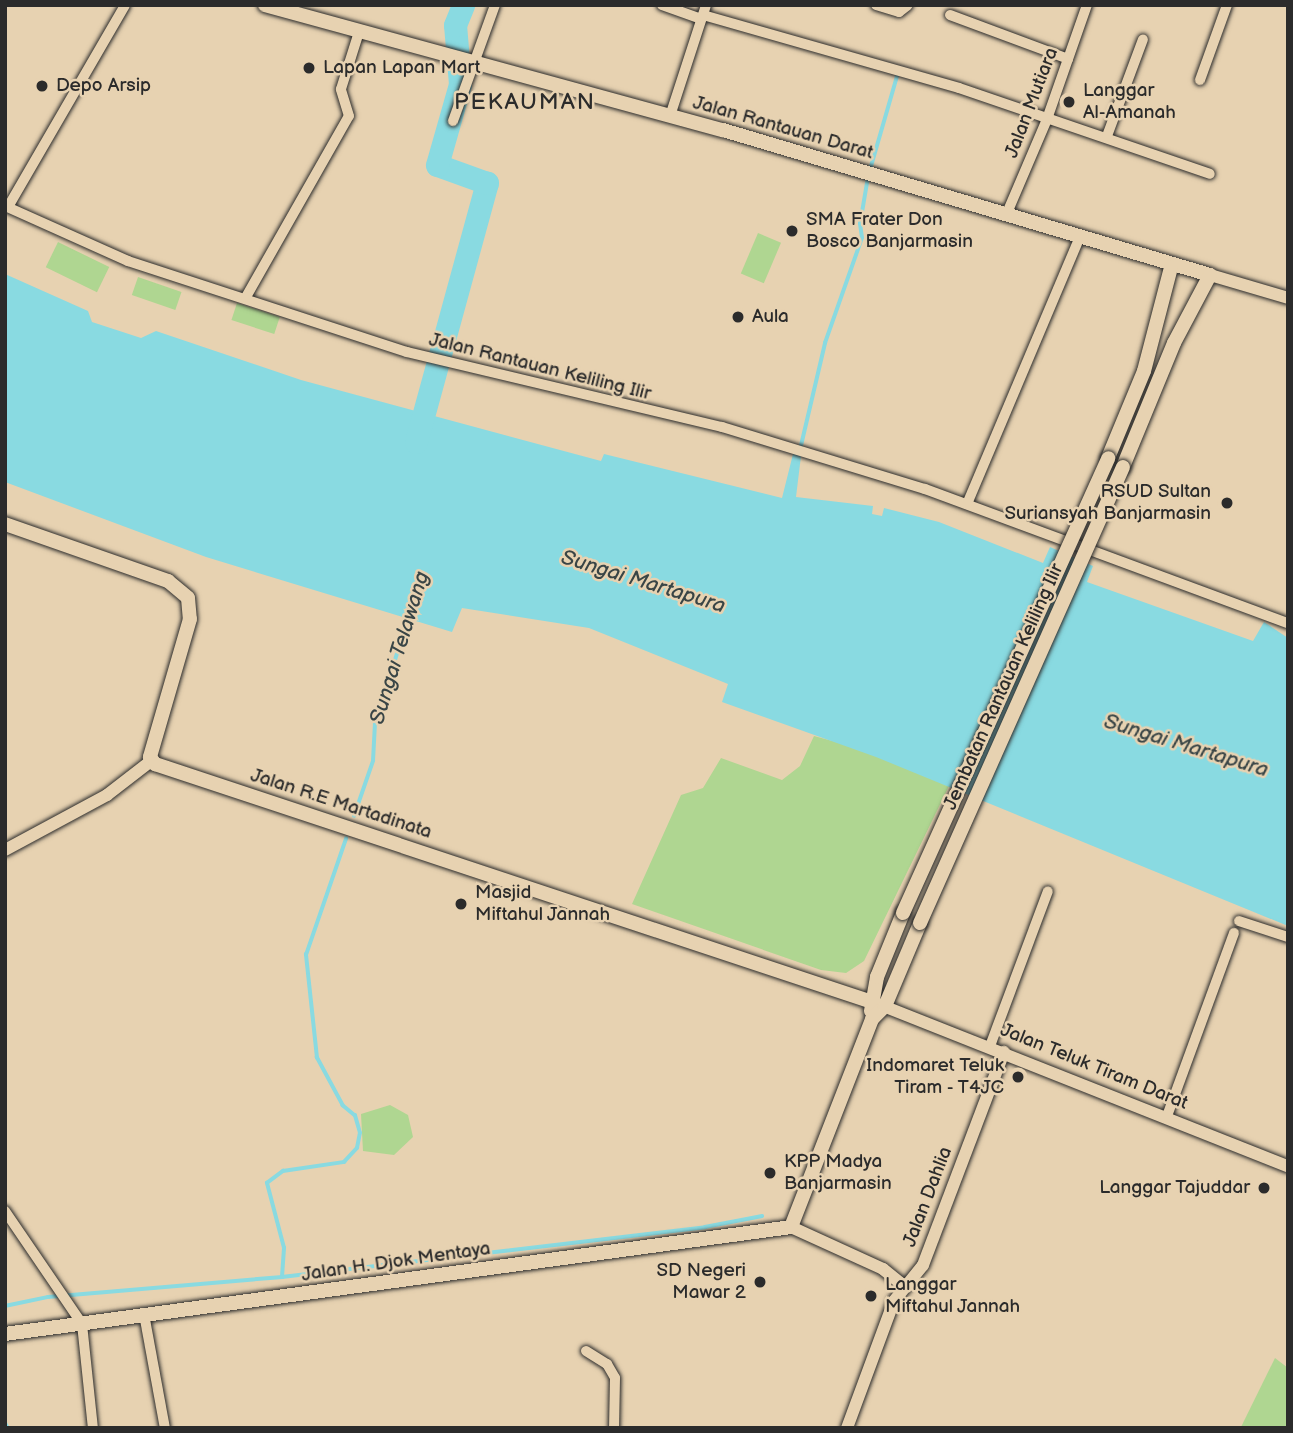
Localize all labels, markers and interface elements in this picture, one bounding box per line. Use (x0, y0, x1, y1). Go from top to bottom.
street label: Jalan Mutiara (1001, 45, 1063, 161)
place label: Lapan Lapan Mart (323, 57, 481, 79)
marker: Lapan Lapan Mart (301, 60, 317, 76)
place label: Depo Arsip (56, 75, 151, 97)
marker: Depo Arsip (34, 78, 50, 94)
place label: Langgar Al-Amanah (1083, 80, 1176, 124)
district label: PEKAUMAN (455, 88, 595, 116)
street label: Jalan Rantauan Darat (690, 91, 876, 165)
marker: Langgar Al-Amanah (1061, 94, 1077, 110)
place label: SMA Frater Don Bosco Banjarmasin (806, 209, 973, 253)
marker: SMA Frater Don Bosco Banjarmasin (784, 223, 800, 239)
place label: Aula (752, 306, 789, 328)
marker: Aula (730, 309, 746, 325)
street label: Jalan Rantauan Keliling Ilir (427, 328, 653, 406)
place label: RSUD Sultan Suriansyah Banjarmasin (1004, 481, 1211, 525)
marker: RSUD Sultan Suriansyah Banjarmasin (1217, 493, 1237, 513)
water label: Sungai Martapura (558, 545, 728, 619)
street label: Jembatan Rantauan Keliling Ilir (939, 560, 1069, 814)
water label: Sungai Telawang (365, 568, 435, 728)
water label: Sungai Martapura (1101, 709, 1271, 783)
street label: Jalan R.E Martadinata (248, 764, 434, 844)
place label: Masjid Miftahul Jannah (475, 882, 611, 926)
marker: Masjid Miftahul Jannah (453, 896, 469, 912)
street label: Jalan Teluk Tiram Darat (996, 1019, 1192, 1115)
place label: Indomaret Teluk Tiram - T4JC (866, 1055, 1004, 1099)
marker: Indomaret Teluk Tiram - T4JC (1010, 1069, 1026, 1085)
street label: Jalan Dahlia (898, 1144, 958, 1250)
place label: KPP Madya Banjarmasin (784, 1151, 892, 1195)
marker: KPP Madya Banjarmasin (762, 1165, 778, 1181)
place label: Langgar Tajuddar (1099, 1177, 1250, 1199)
marker: Langgar Tajuddar (1256, 1180, 1272, 1196)
street label: Jalan H. Djok Mentaya (300, 1237, 492, 1287)
place label: SD Negeri Mawar 2 (656, 1260, 746, 1304)
marker: SD Negeri Mawar 2 (752, 1274, 768, 1290)
place label: Langgar Miftahul Jannah (885, 1274, 1021, 1318)
marker: Langgar Miftahul Jannah (863, 1288, 879, 1304)

